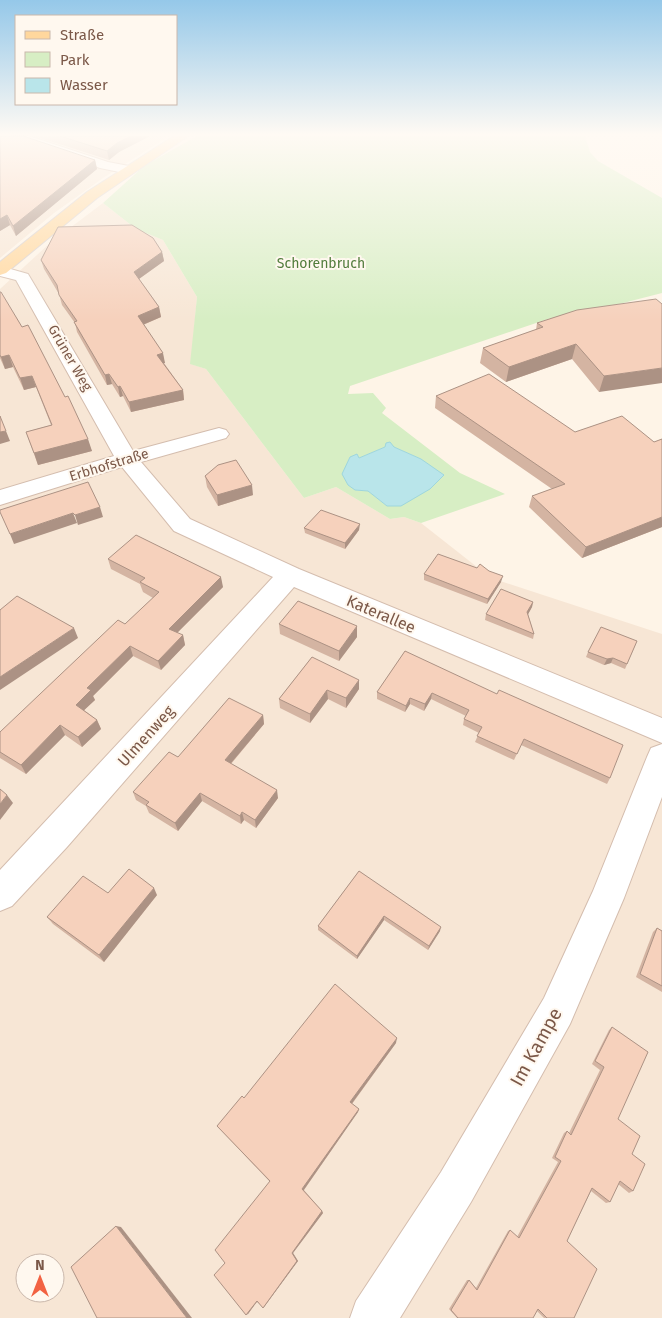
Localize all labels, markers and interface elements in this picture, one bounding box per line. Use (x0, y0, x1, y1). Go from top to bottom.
legend (15, 15, 178, 105)
text: Straße (60, 26, 104, 44)
text: Park (60, 51, 90, 69)
text: Wasser (60, 76, 108, 94)
park label: Schorenbruch (277, 255, 365, 272)
street label: Grüner Weg (44, 322, 96, 395)
street label: Erbhofstraße (67, 445, 151, 485)
street label: Katerallee (344, 591, 418, 637)
street label: Ulmenweg (114, 701, 179, 770)
street label: Im Kampe (505, 1004, 567, 1090)
north arrow (15, 1253, 65, 1303)
text: N (35, 1257, 45, 1274)

